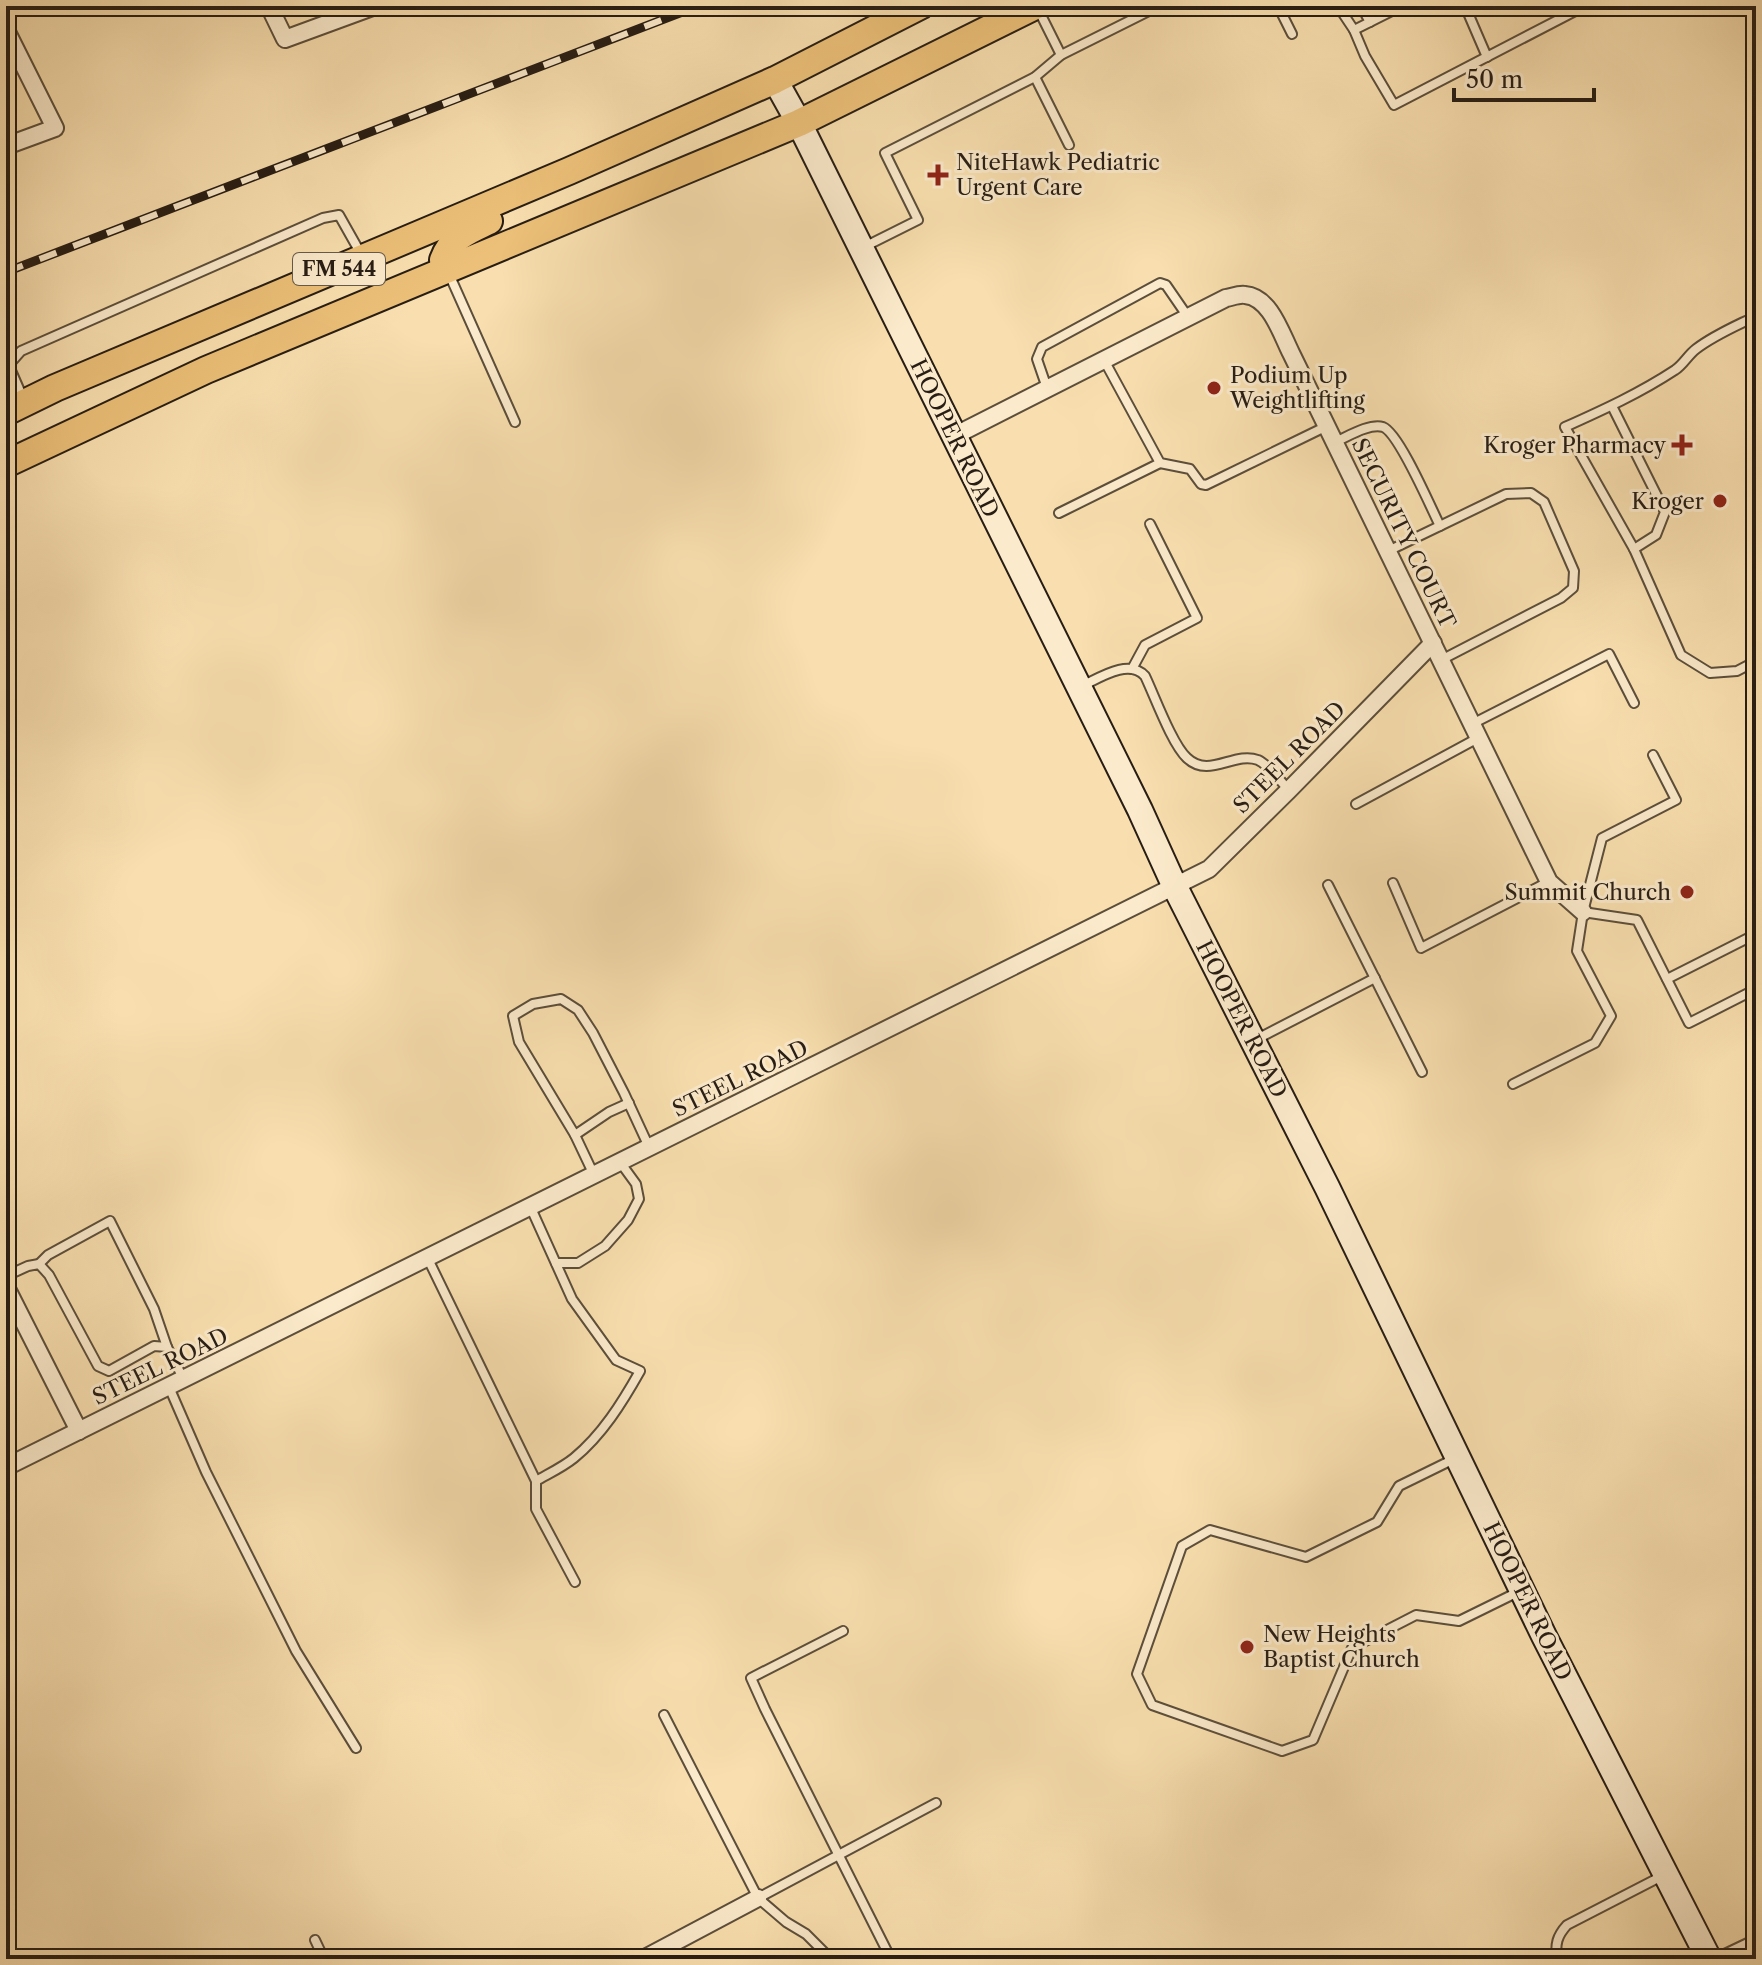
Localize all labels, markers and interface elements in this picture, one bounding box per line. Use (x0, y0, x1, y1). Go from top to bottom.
scale bar (1454, 52, 1594, 102)
text: 50 m (1466, 65, 1523, 94)
place label: NiteHawk Pediatric Urgent Care (956, 149, 1160, 201)
marker: NiteHawk Pediatric Urgent Care (927, 164, 949, 186)
road number: FM 544 (293, 253, 385, 285)
street label: HOOPER ROAD (904, 354, 1005, 522)
place label: Podium Up Weightlifting (1229, 362, 1365, 414)
marker: Podium Up Weightlifting (1205, 379, 1223, 397)
place label: Kroger Pharmacy (1483, 432, 1667, 459)
street label: SECURITY COURT (1346, 434, 1461, 633)
marker: Kroger Pharmacy (1673, 436, 1691, 454)
place label: Kroger (1631, 488, 1704, 515)
marker: Kroger (1711, 492, 1729, 510)
street label: STEEL ROAD (1228, 696, 1351, 819)
place label: Summit Church (1504, 879, 1671, 906)
marker: Summit Church (1678, 883, 1696, 901)
street label: HOOPER ROAD (1190, 936, 1293, 1102)
street label: STEEL ROAD (668, 1034, 812, 1123)
street label: STEEL ROAD (88, 1322, 232, 1411)
street label: HOOPER ROAD (1477, 1517, 1578, 1685)
place label: New Heights Baptist Church (1263, 1621, 1420, 1673)
marker: New Heights Baptist Church (1238, 1638, 1256, 1656)

